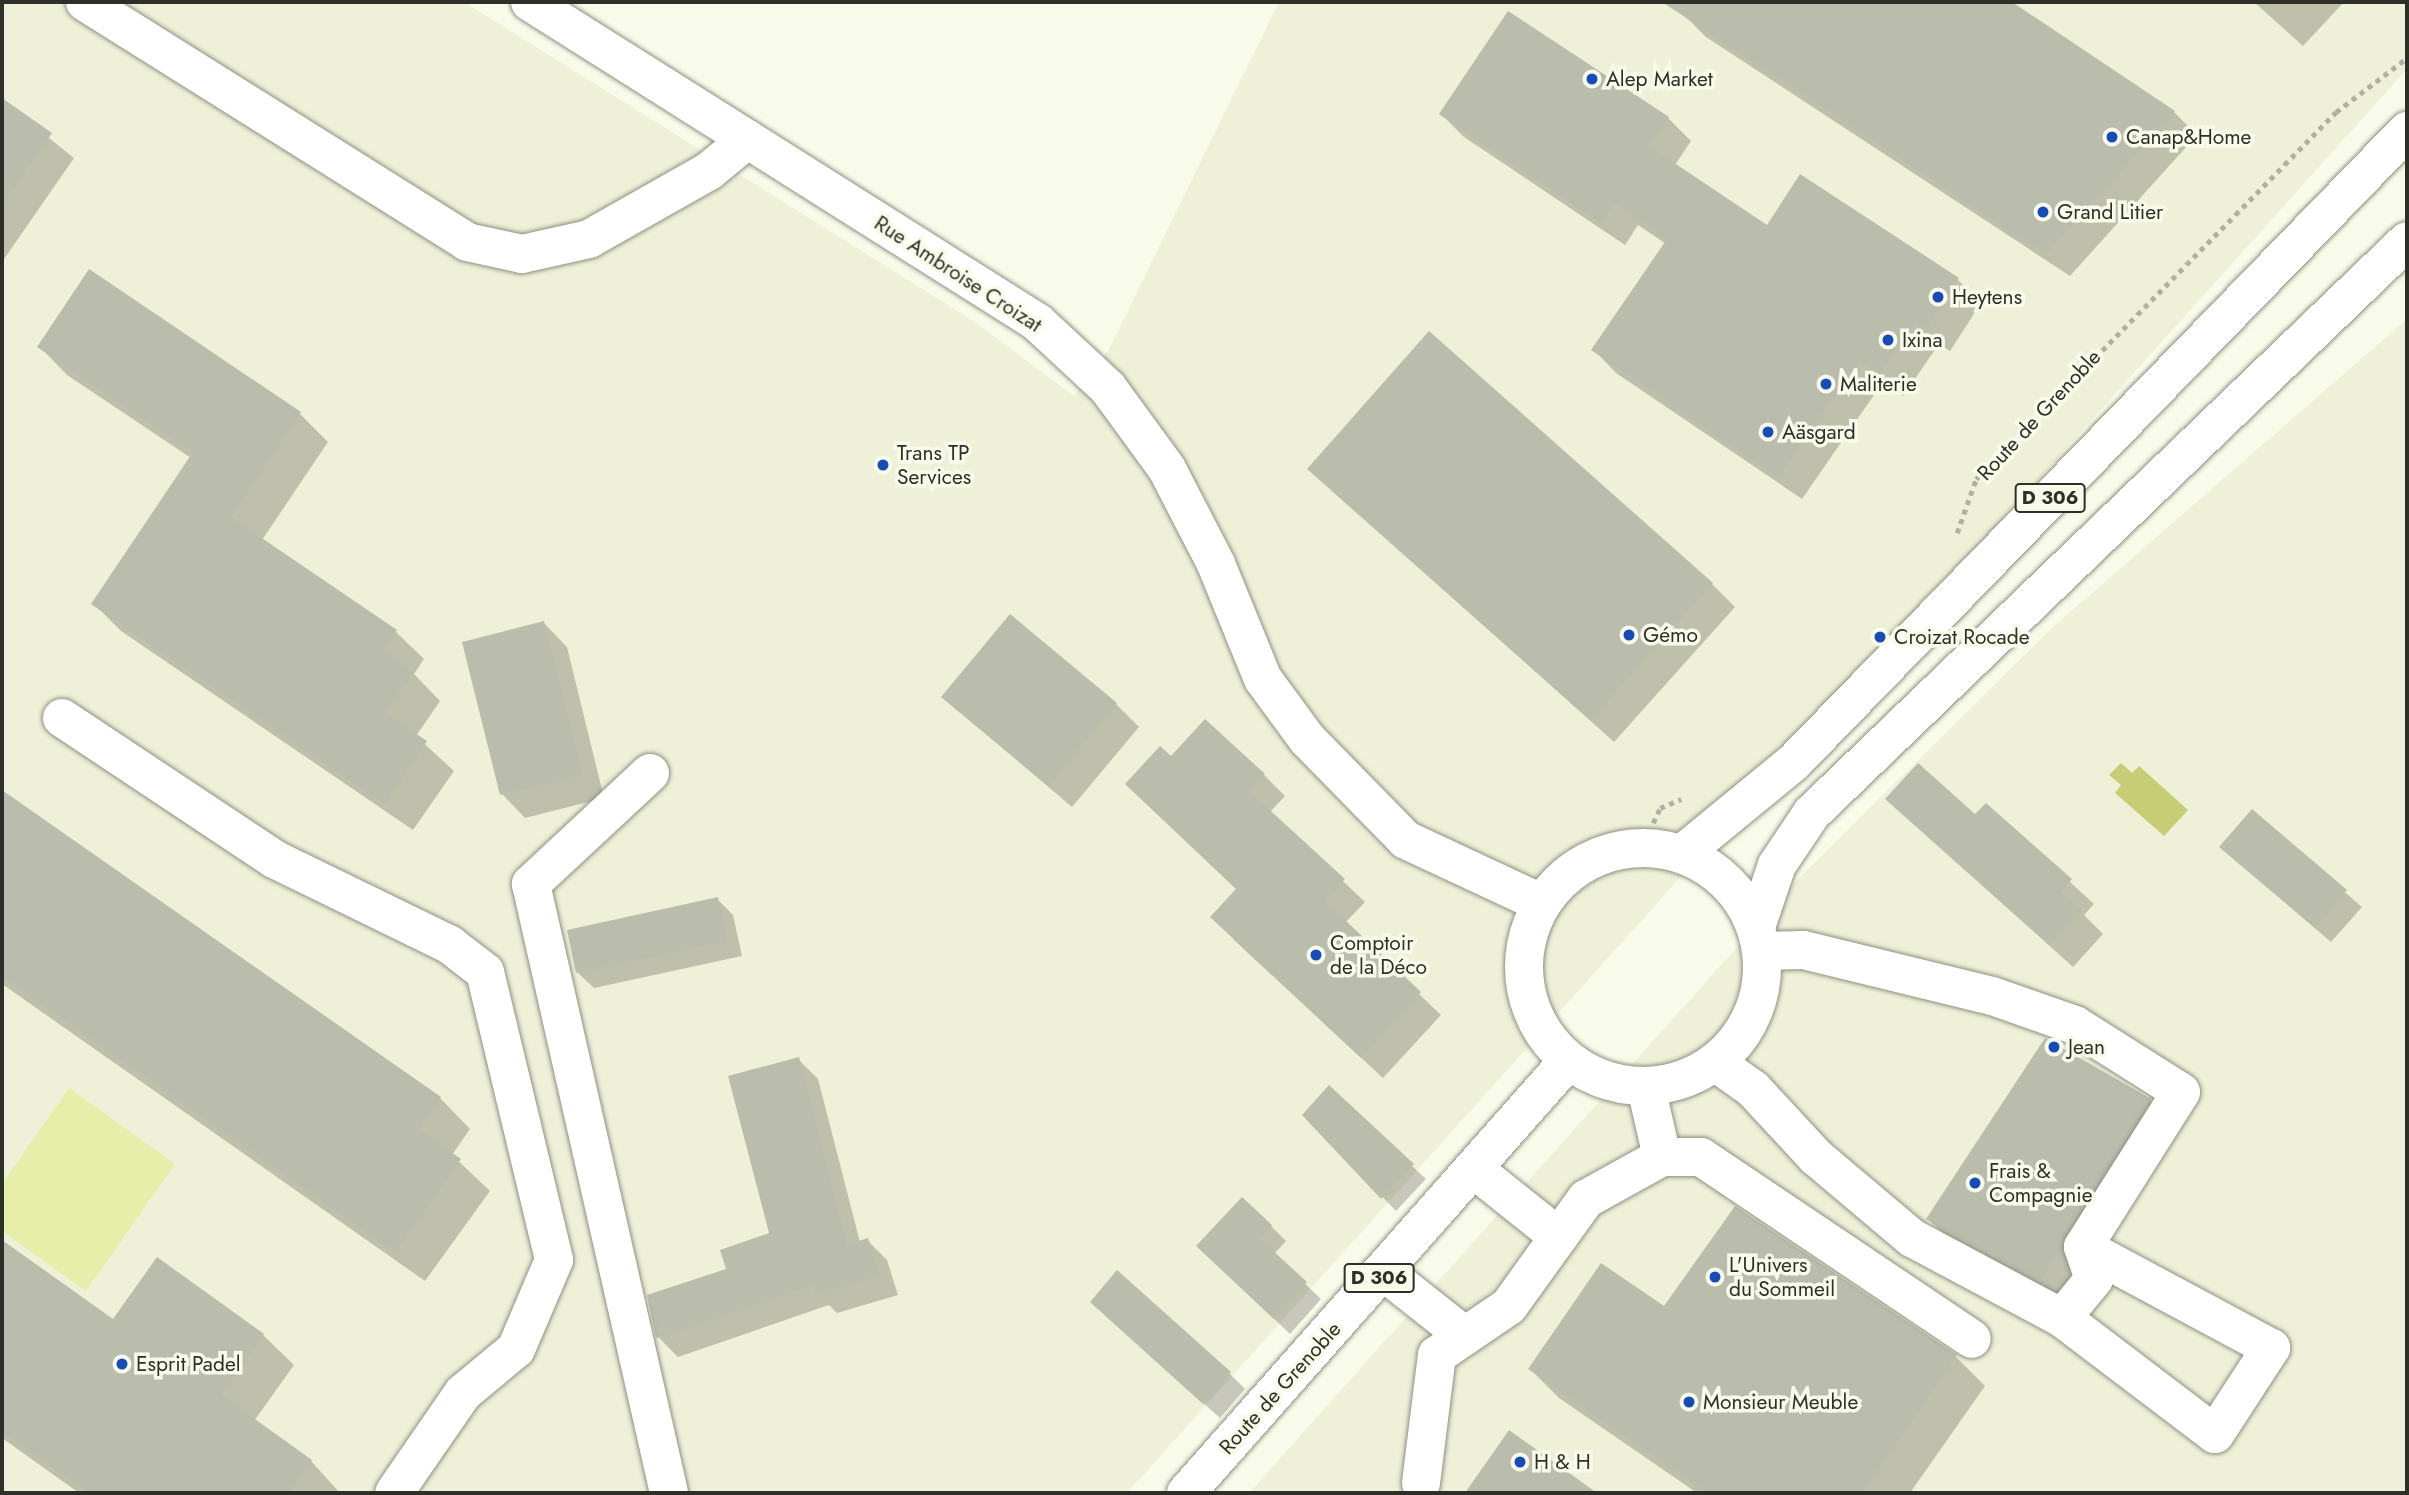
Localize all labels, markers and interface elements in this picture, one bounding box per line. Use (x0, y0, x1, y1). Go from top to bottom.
place label: Alep Market (1606, 66, 1713, 92)
marker: Alep Market (1584, 71, 1600, 87)
place label: Canap&Home (2126, 124, 2251, 150)
marker: Canap&Home (2104, 129, 2120, 145)
place label: Grand Litier (2057, 199, 2163, 225)
marker: Grand Litier (2035, 204, 2051, 220)
street label: Rue Ambroise Croizat (870, 210, 1046, 338)
place label: Heytens (1952, 284, 2022, 310)
marker: Heytens (1930, 289, 1946, 305)
place label: Ixina (1902, 327, 1943, 353)
marker: Ixina (1880, 332, 1896, 348)
street label: Route de Grenoble (1972, 344, 2106, 486)
place label: Maliterie (1840, 371, 1917, 397)
marker: Maliterie (1818, 376, 1834, 392)
place label: Aäsgard (1782, 419, 1856, 445)
marker: Aäsgard (1760, 424, 1776, 440)
place label: Trans TP Services (897, 440, 971, 490)
marker: Trans TP Services (875, 457, 891, 473)
road number: D 306 (2013, 482, 2087, 513)
place label: Gémo (1643, 622, 1698, 648)
place label: Croizat Rocade (1894, 624, 2029, 650)
marker: Gémo (1621, 627, 1637, 643)
marker: Croizat Rocade (1872, 629, 1888, 645)
place label: Comptoir de la Déco (1330, 930, 1427, 980)
marker: Comptoir de la Déco (1308, 947, 1324, 963)
place label: Jean (2068, 1034, 2105, 1060)
marker: Jean (2046, 1039, 2062, 1055)
place label: Frais & Compagnie (1989, 1158, 2093, 1208)
marker: Frais & Compagnie (1967, 1175, 1983, 1191)
place label: L'Univers du Sommeil (1729, 1252, 1835, 1302)
road number: D 306 (1342, 1262, 1416, 1294)
marker: L'Univers du Sommeil (1707, 1269, 1723, 1285)
street label: Route de Grenoble (1214, 1317, 1346, 1459)
place label: Esprit Padel (136, 1351, 241, 1377)
marker: Esprit Padel (114, 1356, 130, 1372)
place label: Monsieur Meuble (1703, 1389, 1858, 1415)
marker: Monsieur Meuble (1681, 1394, 1697, 1410)
place label: H & H (1534, 1449, 1591, 1475)
marker: H & H (1512, 1454, 1528, 1470)

